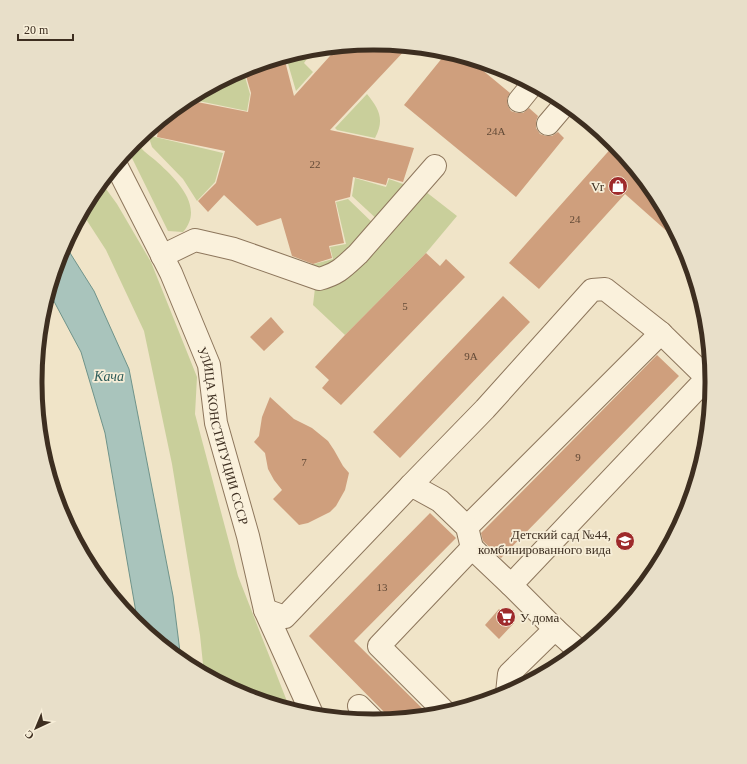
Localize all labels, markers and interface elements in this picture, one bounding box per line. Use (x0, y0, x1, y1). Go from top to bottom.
scale bar (18, 16, 73, 42)
text: 20 m (24, 23, 49, 37)
house number: 24А (487, 125, 506, 137)
house number: 22 (310, 158, 321, 170)
shop icon: Vr (607, 175, 629, 197)
place label: Vr (591, 179, 605, 194)
house number: 24 (570, 213, 581, 225)
house number: 5 (402, 300, 408, 312)
street label: УЛИЦА КОНСТИТУЦИИ СССР (194, 345, 251, 527)
house number: 9А (464, 350, 478, 362)
water label: Кача (93, 369, 124, 384)
house number: 9 (575, 451, 581, 463)
house number: 7 (301, 456, 307, 468)
place label: Детский сад №44, комбинированного вида (478, 527, 611, 557)
school or university icon: Детский сад №44, комбинированного вида (614, 530, 636, 552)
house number: 13 (377, 581, 388, 593)
supermarket icon: У дома (495, 606, 517, 628)
place label: У дома (520, 610, 559, 625)
north arrow (16, 708, 56, 748)
text: С (22, 728, 36, 742)

